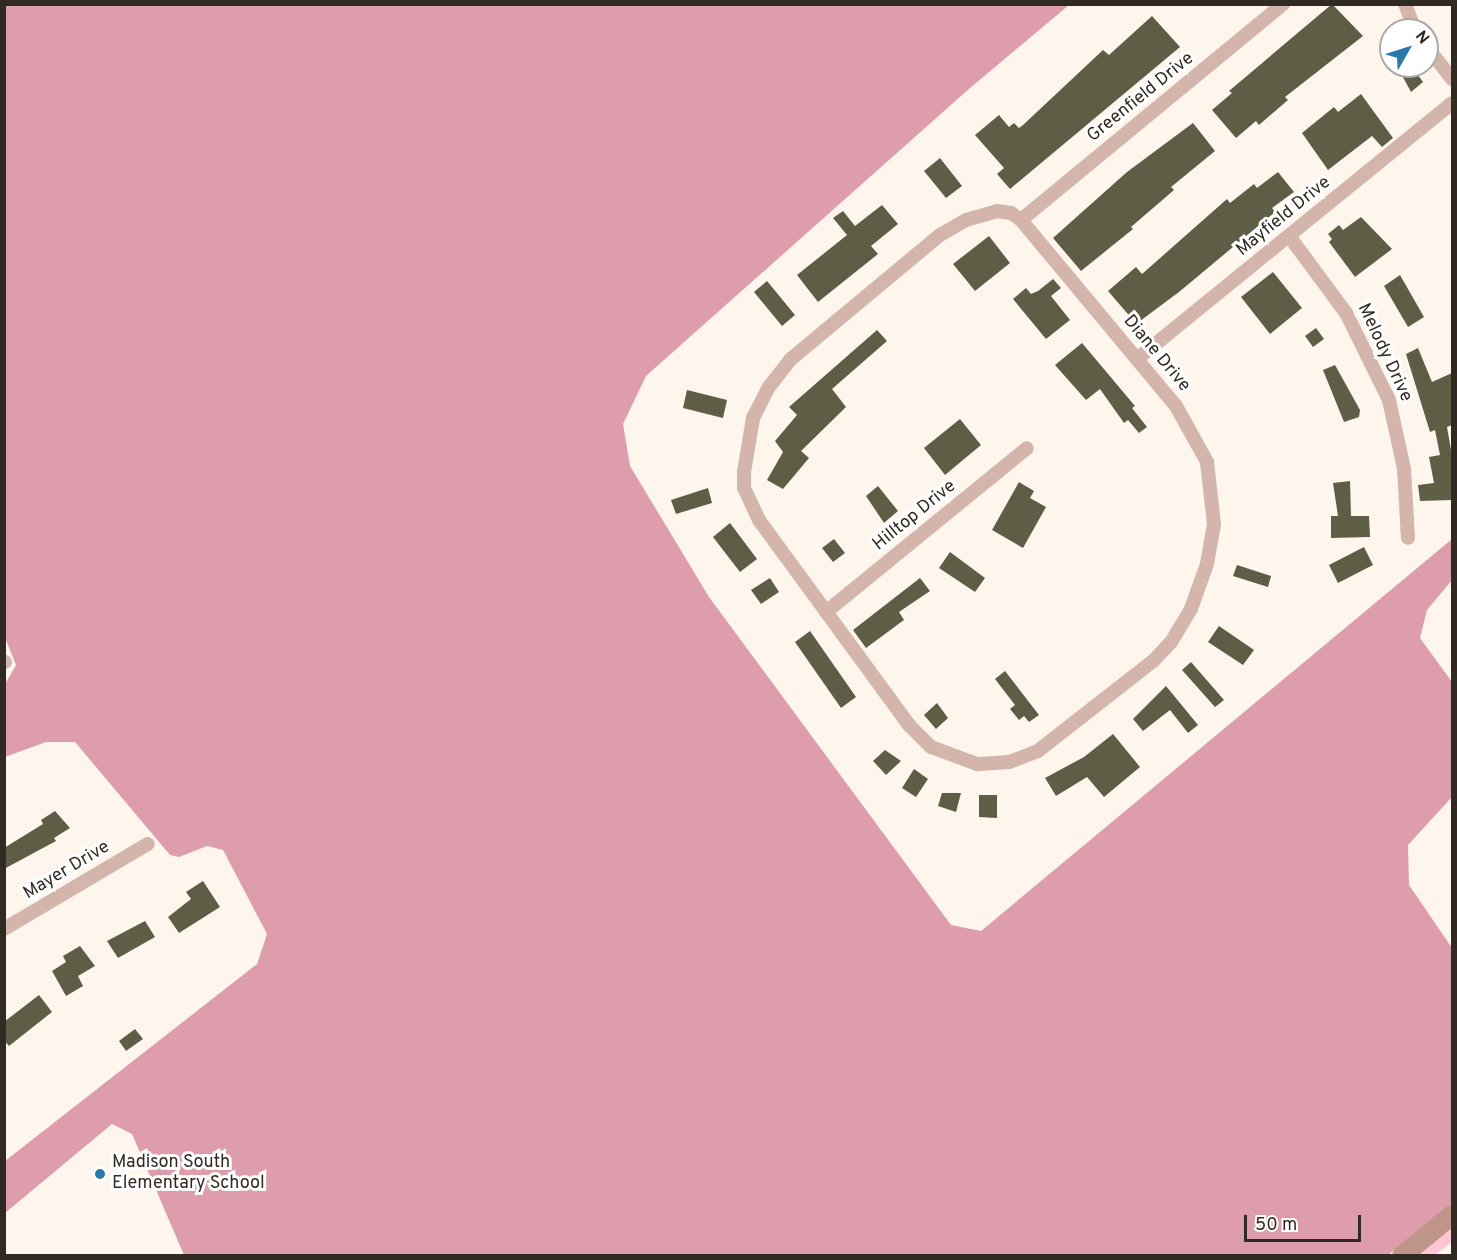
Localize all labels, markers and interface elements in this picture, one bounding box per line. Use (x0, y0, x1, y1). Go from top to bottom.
north arrow (1379, 18, 1439, 78)
text: N (1410, 27, 1433, 49)
street label: Greenfield Drive (1083, 48, 1199, 148)
street label: Mayfield Drive (1233, 172, 1335, 262)
street label: Melody Drive (1352, 301, 1416, 405)
street label: Diane Drive (1118, 311, 1194, 397)
street label: Hilltop Drive (869, 476, 961, 556)
street label: Mayer Drive (20, 837, 114, 905)
place label: Madison South Elementary School (112, 1153, 265, 1196)
marker: Madison South Elementary School (93, 1167, 107, 1181)
scale bar (1247, 1203, 1364, 1241)
text: 50 m (1255, 1214, 1297, 1237)

